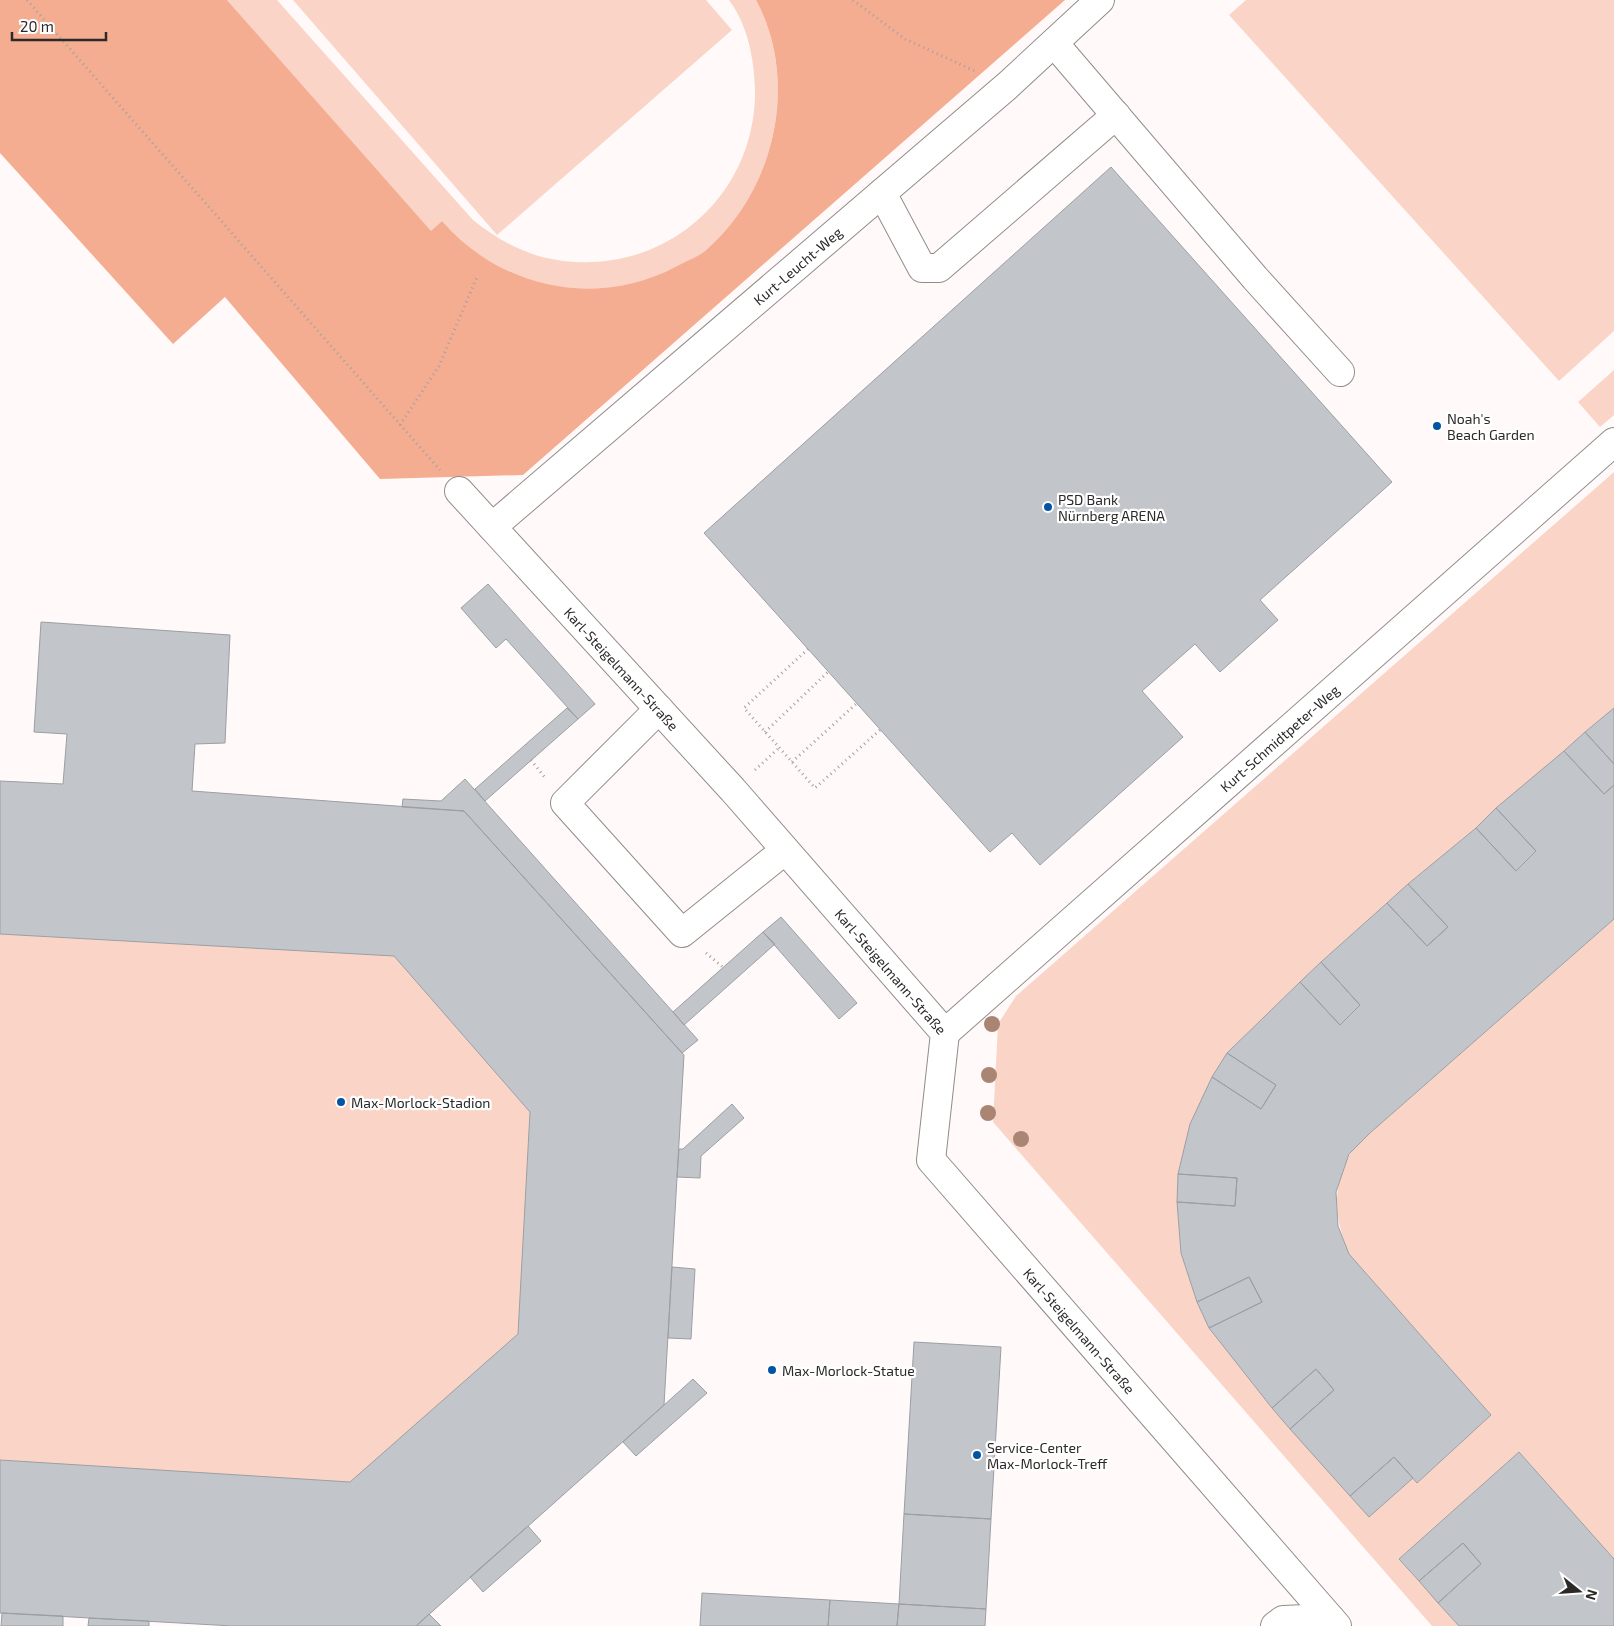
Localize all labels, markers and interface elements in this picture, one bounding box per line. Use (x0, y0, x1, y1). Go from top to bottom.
scale bar (12, 10, 106, 42)
text: 20 m (20, 17, 54, 35)
street label: Kurt-Leucht-Weg (750, 223, 845, 308)
place label: Noah's Beach Garden (1447, 410, 1535, 443)
marker: Noah's Beach Garden (1431, 420, 1443, 432)
place label: PSD Bank Nürnberg ARENA (1058, 491, 1165, 524)
marker: PSD Bank Nürnberg ARENA (1042, 501, 1054, 513)
street label: Karl-Steigelmann-Straße (561, 604, 682, 734)
street label: Kurt-Schmidtpeter-Weg (1216, 680, 1342, 795)
street label: Karl-Steigelmann-Straße (832, 905, 950, 1037)
place label: Max-Morlock-Stadion (351, 1094, 490, 1111)
marker: Max-Morlock-Stadion (335, 1096, 347, 1108)
street label: Karl-Steigelmann-Straße (1020, 1264, 1139, 1397)
place label: Max-Morlock-Statue (782, 1362, 915, 1379)
marker: Max-Morlock-Statue (766, 1364, 778, 1376)
place label: Service-Center Max-Morlock-Treff (987, 1439, 1108, 1472)
marker: Service-Center Max-Morlock-Treff (971, 1449, 983, 1461)
north arrow (1554, 1566, 1604, 1616)
text: N (1582, 1588, 1602, 1602)

